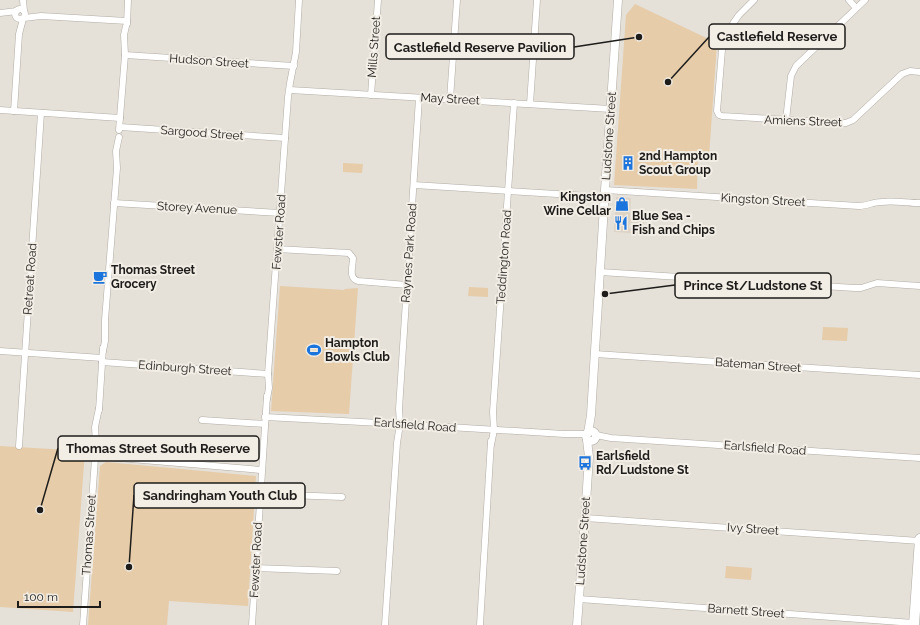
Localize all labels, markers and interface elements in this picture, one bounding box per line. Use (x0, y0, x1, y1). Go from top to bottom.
street label: Mills Street (365, 16, 383, 78)
callout: Castlefield Reserve (709, 24, 845, 49)
text: Castlefield Reserve (717, 29, 837, 44)
callout: Castlefield Reserve Pavilion (386, 34, 574, 59)
text: Castlefield Reserve Pavilion (394, 40, 566, 55)
street label: Hudson Street (169, 51, 249, 71)
street label: May Street (420, 90, 480, 108)
street label: Ludstone Street (599, 91, 619, 181)
street label: Amiens Street (764, 113, 842, 129)
street label: Sargood Street (160, 123, 244, 143)
place label: 2nd Hampton Scout Group (639, 149, 717, 177)
building icon: 2nd Hampton Scout Group (620, 155, 636, 171)
place label: Kingston Wine Cellar (543, 190, 611, 218)
street label: Kingston Street (720, 191, 806, 209)
street label: Fewster Road (269, 194, 289, 270)
shop icon: Kingston Wine Cellar (614, 196, 630, 212)
street label: Storey Avenue (157, 199, 237, 217)
street label: Raynes Park Road (399, 203, 419, 303)
street label: Teddington Road (494, 209, 514, 305)
place label: Blue Sea - Fish and Chips (632, 209, 715, 237)
restaurant icon: Blue Sea - Fish and Chips (613, 215, 629, 231)
street label: Retreat Road (21, 243, 39, 315)
place label: Thomas Street Grocery (111, 263, 196, 291)
cafe icon: Thomas Street Grocery (92, 269, 108, 285)
callout: Prince St/Ludstone St (675, 273, 831, 298)
text: Prince St/Ludstone St (683, 278, 823, 293)
place label: Hampton Bowls Club (325, 336, 390, 364)
sports icon: Hampton Bowls Club (306, 342, 322, 358)
street label: Bateman Street (714, 355, 802, 375)
street label: Edinburgh Street (138, 358, 232, 378)
street label: Earlsfield Road (373, 415, 457, 435)
callout: Thomas Street South Reserve (58, 436, 259, 461)
street label: Earlsfield Road (723, 438, 807, 458)
text: Thomas Street South Reserve (66, 441, 250, 456)
place label: Earlsfield Rd/Ludstone St (596, 449, 689, 477)
bus stop icon: Earlsfield Rd/Ludstone St (577, 455, 593, 471)
callout: Sandringham Youth Club (134, 483, 305, 508)
text: Sandringham Youth Club (143, 488, 297, 503)
street label: Thomas Street (79, 494, 99, 576)
street label: Ludstone Street (573, 496, 593, 586)
street label: Ivy Street (727, 520, 779, 538)
street label: Fewster Road (247, 522, 265, 598)
scale bar (18, 583, 100, 609)
text: 100 m (24, 590, 58, 604)
street label: Barnett Street (707, 601, 785, 621)

